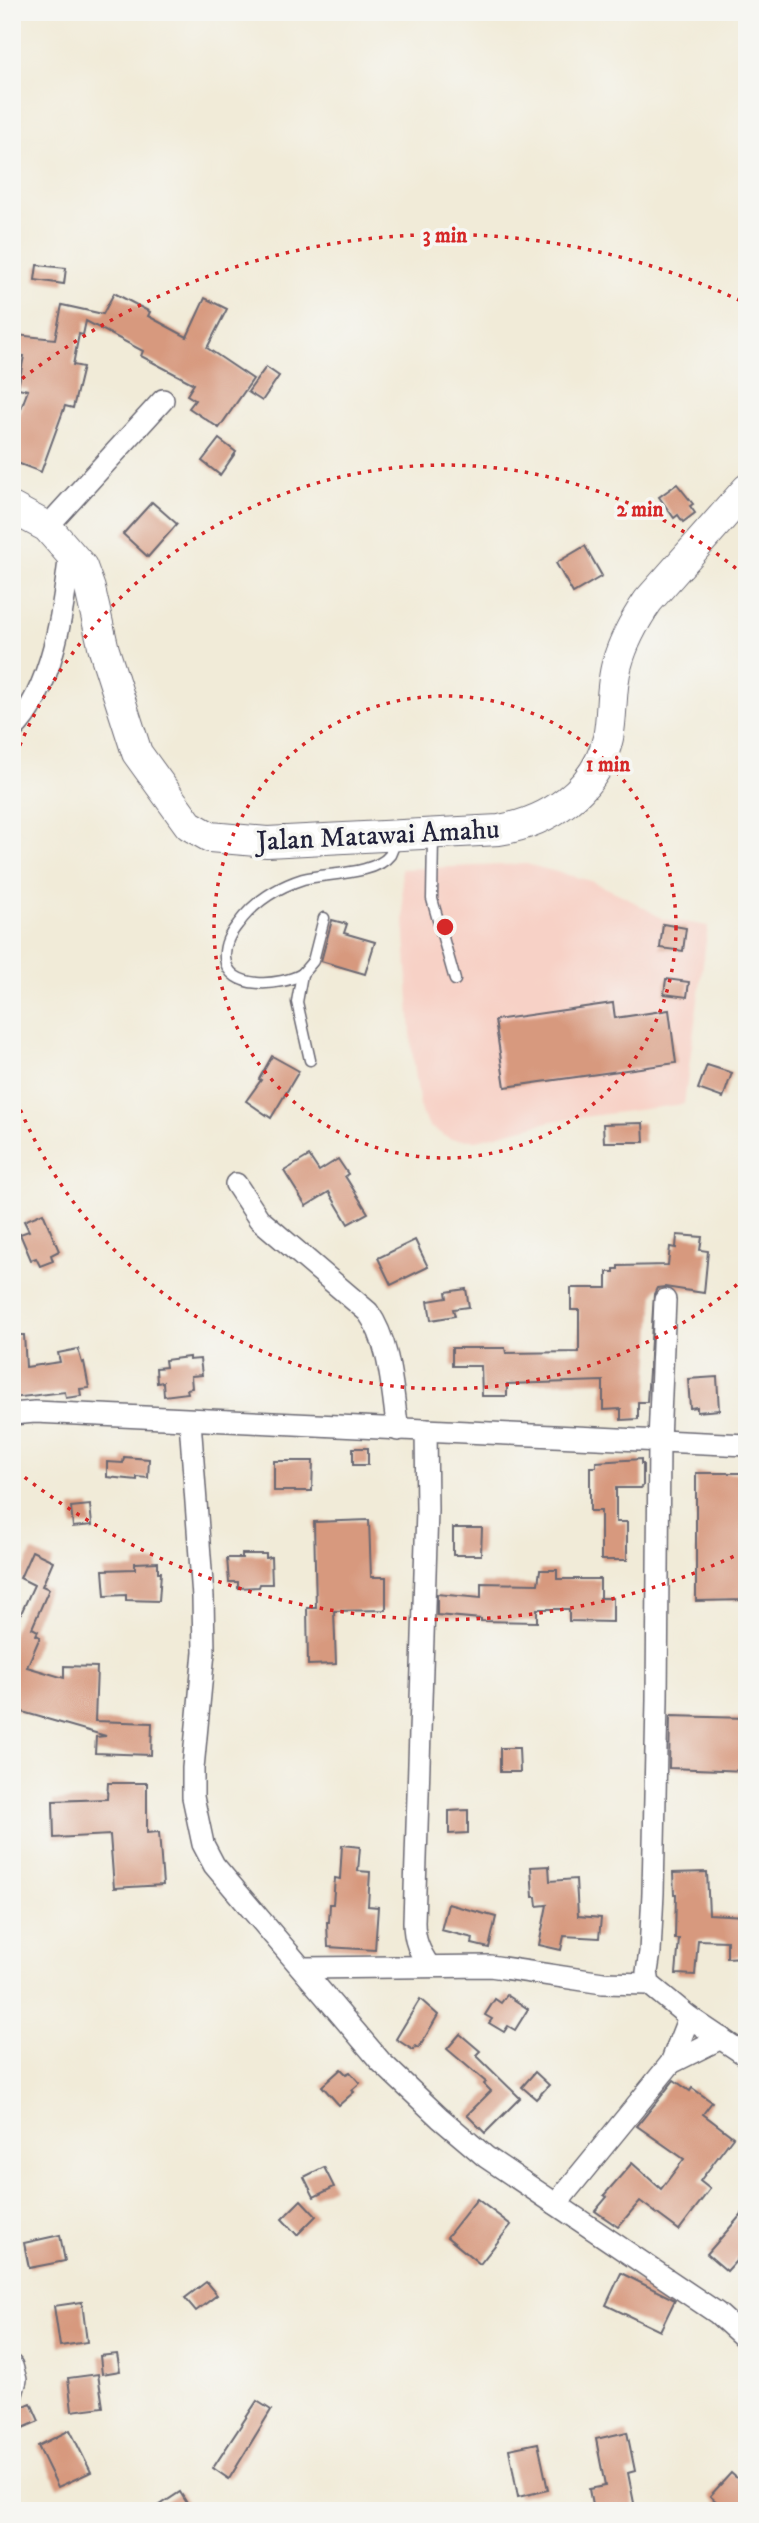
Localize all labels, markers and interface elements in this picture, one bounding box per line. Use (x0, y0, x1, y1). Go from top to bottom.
text: 3 min (423, 223, 468, 249)
text: 2 min (617, 497, 665, 523)
text: 1 min (586, 752, 631, 778)
street label: Jalan Matawai Amahu (253, 812, 501, 860)
centre of rings (433, 915, 457, 939)

